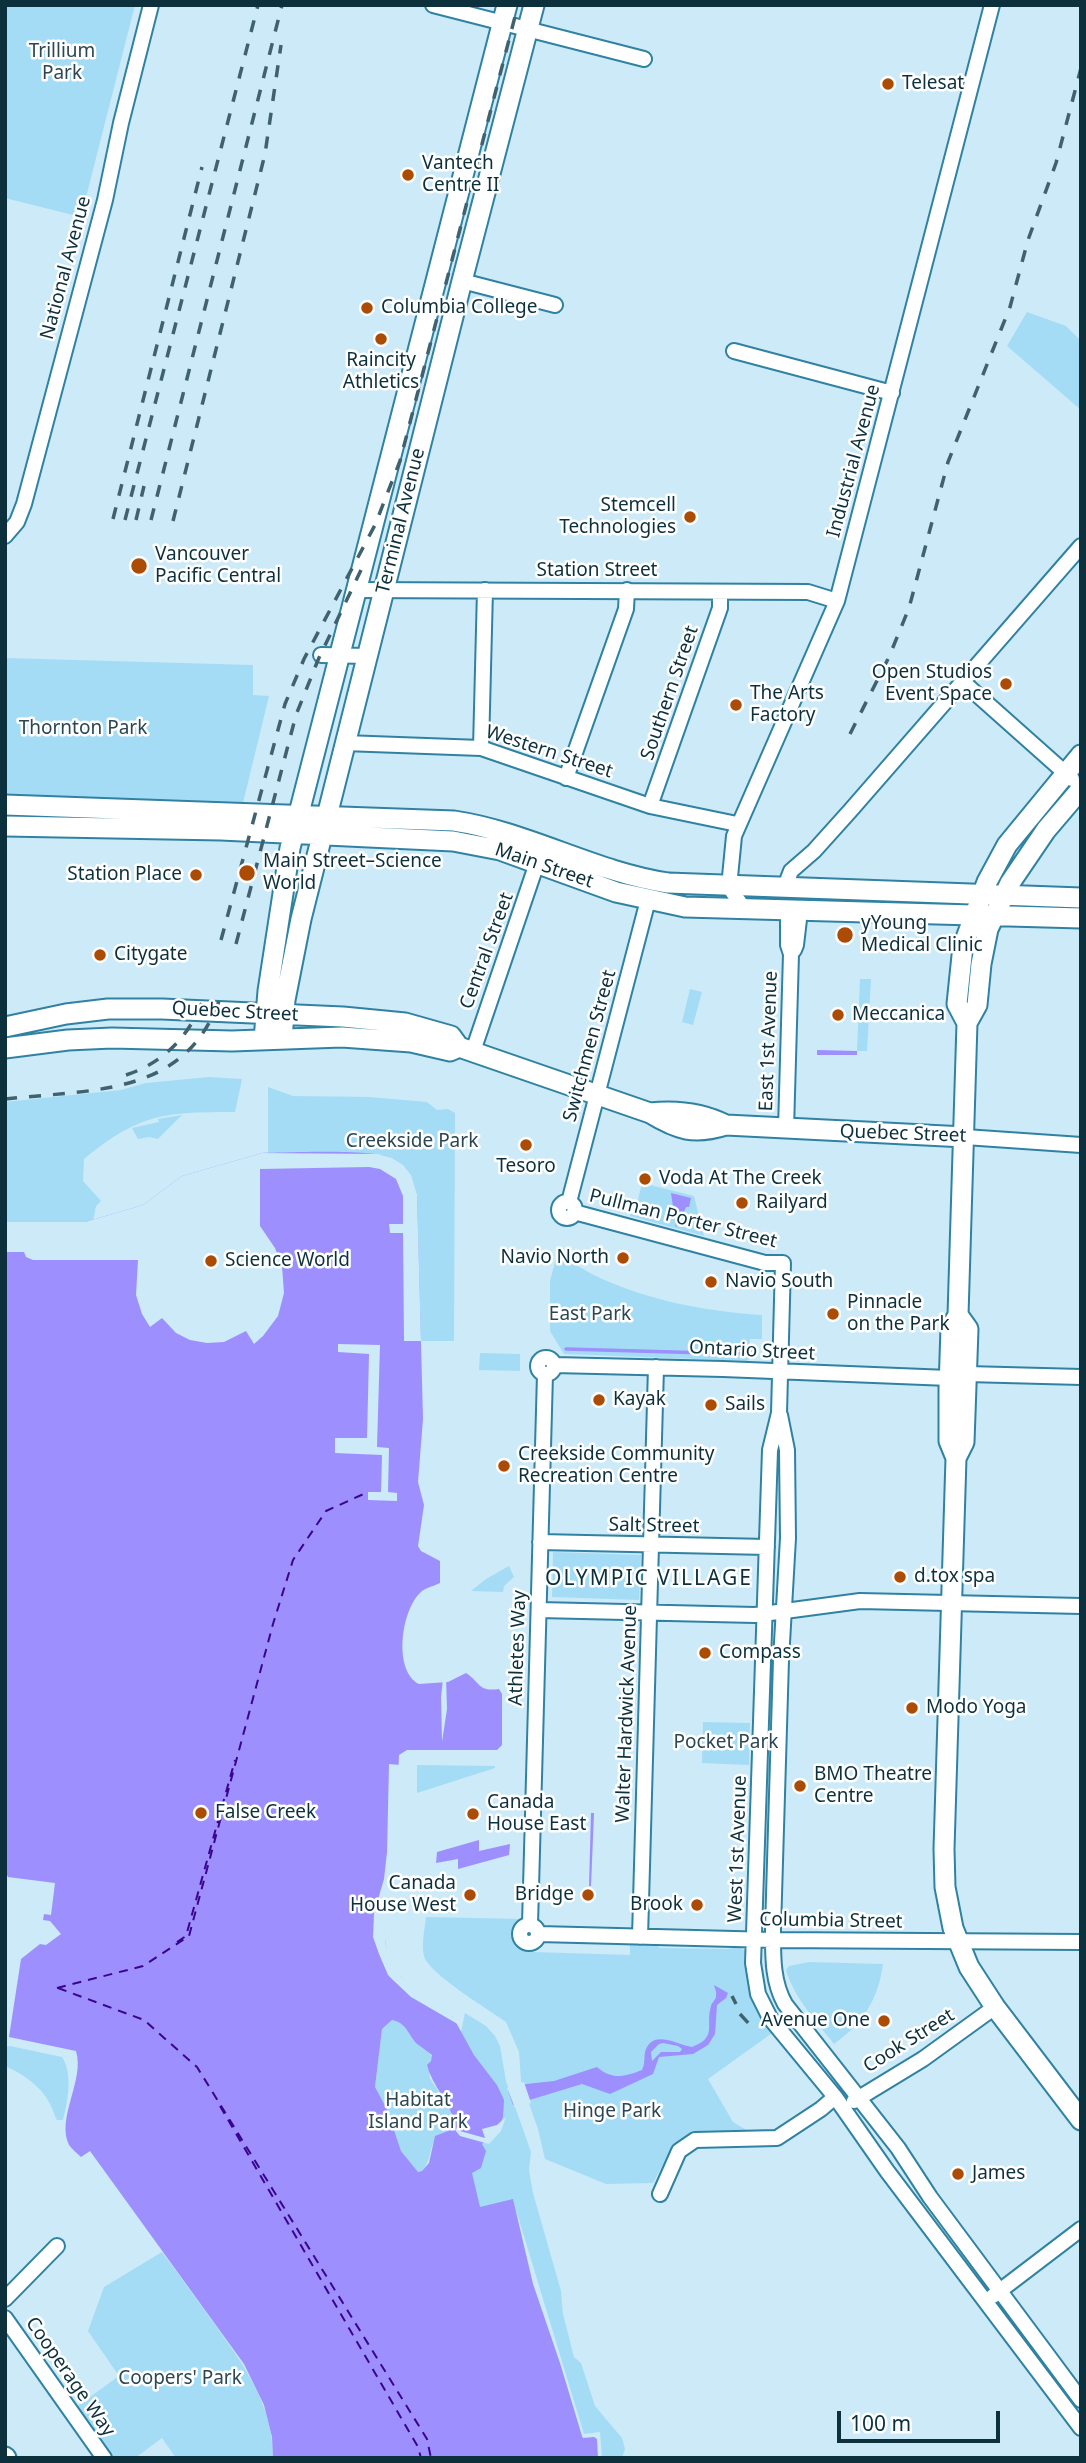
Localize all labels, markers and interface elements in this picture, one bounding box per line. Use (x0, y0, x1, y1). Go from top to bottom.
park label: Trillium Park (29, 41, 95, 85)
place label: Telesat (902, 73, 964, 95)
marker: Telesat (880, 76, 896, 92)
place label: Vantech Centre II (422, 153, 499, 197)
marker: Vantech Centre II (400, 167, 416, 183)
street label: National Avenue (36, 194, 96, 342)
place label: Columbia College (381, 297, 538, 319)
marker: Columbia College (359, 300, 375, 316)
marker: Raincity Athletics (373, 331, 389, 347)
place label: Raincity Athletics (343, 350, 419, 394)
street label: Industrial Avenue (823, 382, 885, 540)
street label: Terminal Avenue (372, 446, 430, 596)
place label: Stemcell Technologies (559, 495, 676, 539)
marker: Stemcell Technologies (682, 509, 698, 525)
place label: Vancouver Pacific Central (155, 544, 281, 588)
marker: Vancouver Pacific Central (129, 556, 149, 576)
street label: Station Street (537, 560, 657, 582)
street label: Southern Street (636, 623, 704, 763)
place label: Open Studios Event Space (872, 662, 992, 706)
marker: Open Studios Event Space (998, 676, 1014, 692)
place label: The Arts Factory (750, 683, 824, 727)
marker: The Arts Factory (728, 697, 744, 713)
park label: Thornton Park (19, 718, 147, 740)
street label: Western Street (483, 721, 615, 783)
street label: Main Street (492, 839, 596, 893)
place label: Main Street–Science World (263, 851, 442, 895)
marker: Main Street–Science World (237, 863, 257, 883)
place label: Station Place (67, 864, 182, 886)
marker: Station Place (188, 867, 204, 883)
street label: Central Street (455, 890, 519, 1012)
place label: yYoung Medical Clinic (861, 913, 983, 957)
marker: yYoung Medical Clinic (835, 925, 855, 945)
place label: Citygate (114, 944, 187, 966)
marker: Citygate (92, 947, 108, 963)
street label: Switchmen Street (559, 968, 621, 1124)
street label: East 1st Avenue (755, 970, 783, 1112)
street label: Quebec Street (171, 997, 299, 1027)
place label: Meccanica (852, 1004, 945, 1026)
marker: Meccanica (830, 1007, 846, 1023)
street label: Quebec Street (839, 1120, 967, 1148)
park label: Creekside Park (346, 1131, 478, 1153)
marker: Tesoro (518, 1137, 534, 1153)
place label: Tesoro (496, 1156, 556, 1178)
place label: Voda At The Creek (659, 1168, 822, 1190)
marker: Voda At The Creek (637, 1171, 653, 1187)
street label: Pullman Porter Street (587, 1185, 779, 1253)
place label: Railyard (756, 1192, 828, 1214)
marker: Railyard (734, 1195, 750, 1211)
place label: Navio North (501, 1247, 609, 1269)
place label: Science World (225, 1250, 350, 1272)
marker: Navio North (615, 1250, 631, 1266)
marker: Science World (203, 1253, 219, 1269)
place label: Navio South (725, 1271, 833, 1293)
marker: Navio South (703, 1274, 719, 1290)
place label: Pinnacle on the Park (847, 1292, 950, 1336)
park label: East Park (549, 1304, 631, 1326)
marker: Pinnacle on the Park (825, 1306, 841, 1322)
street label: Ontario Street (688, 1336, 816, 1366)
place label: Kayak (613, 1389, 666, 1411)
marker: Kayak (591, 1392, 607, 1408)
place label: Sails (725, 1394, 765, 1416)
marker: Sails (703, 1397, 719, 1413)
place label: Creekside Community Recreation Centre (518, 1444, 714, 1488)
marker: Creekside Community Recreation Centre (496, 1458, 512, 1474)
street label: Salt Street (608, 1514, 700, 1538)
district label: OLYMPIC VILLAGE (547, 1566, 751, 1592)
place label: d.tox spa (914, 1566, 995, 1588)
marker: d.tox spa (892, 1569, 908, 1585)
street label: Athletes Way (505, 1590, 531, 1706)
street label: Walter Hardwick Avenue (612, 1605, 642, 1823)
place label: Compass (719, 1642, 801, 1664)
marker: Compass (697, 1645, 713, 1661)
place label: Modo Yoga (926, 1697, 1026, 1719)
marker: Modo Yoga (904, 1700, 920, 1716)
park label: Pocket Park (674, 1732, 778, 1754)
place label: BMO Theatre Centre (814, 1764, 932, 1808)
street label: West 1st Avenue (724, 1775, 752, 1923)
marker: BMO Theatre Centre (792, 1778, 808, 1794)
place label: Canada House East (487, 1792, 586, 1836)
place label: False Creek (215, 1802, 316, 1824)
marker: False Creek (193, 1805, 209, 1821)
marker: Canada House East (465, 1806, 481, 1822)
place label: Canada House West (350, 1873, 456, 1917)
place label: Bridge (515, 1884, 574, 1906)
marker: Canada House West (462, 1887, 478, 1903)
marker: Bridge (580, 1887, 596, 1903)
place label: Brook (630, 1894, 683, 1916)
marker: Brook (689, 1897, 705, 1913)
street label: Columbia Street (759, 1908, 903, 1934)
street label: Cook Street (859, 2004, 959, 2078)
place label: Avenue One (761, 2010, 870, 2032)
marker: Avenue One (876, 2013, 892, 2029)
park label: Habitat Island Park (368, 2090, 468, 2134)
park label: Hinge Park (563, 2101, 661, 2123)
place label: James (972, 2163, 1025, 2185)
marker: James (950, 2166, 966, 2182)
street label: Cooperage Way (20, 2313, 120, 2441)
park label: Coopers' Park (118, 2368, 242, 2390)
scale bar (841, 2396, 1004, 2440)
text: 100 m (850, 2409, 911, 2437)

